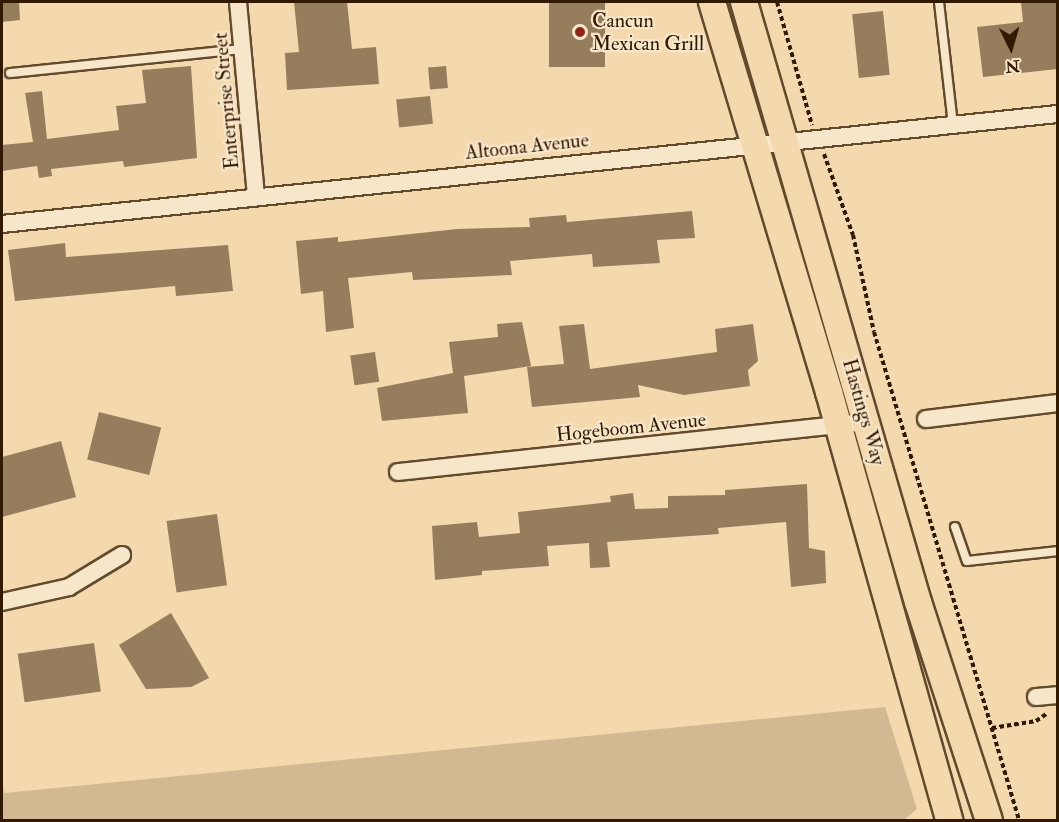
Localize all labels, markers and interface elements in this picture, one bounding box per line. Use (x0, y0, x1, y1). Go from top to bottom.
place label: Cancun Mexican Grill (592, 8, 704, 55)
north arrow (981, 18, 1041, 78)
marker: Cancun Mexican Grill (573, 25, 587, 39)
street label: Enterprise Street (208, 32, 244, 170)
text: N (1005, 55, 1021, 77)
street label: Altoona Avenue (464, 128, 590, 164)
street label: Hastings Way (837, 356, 891, 468)
street label: Hogeboom Avenue (555, 407, 707, 447)

